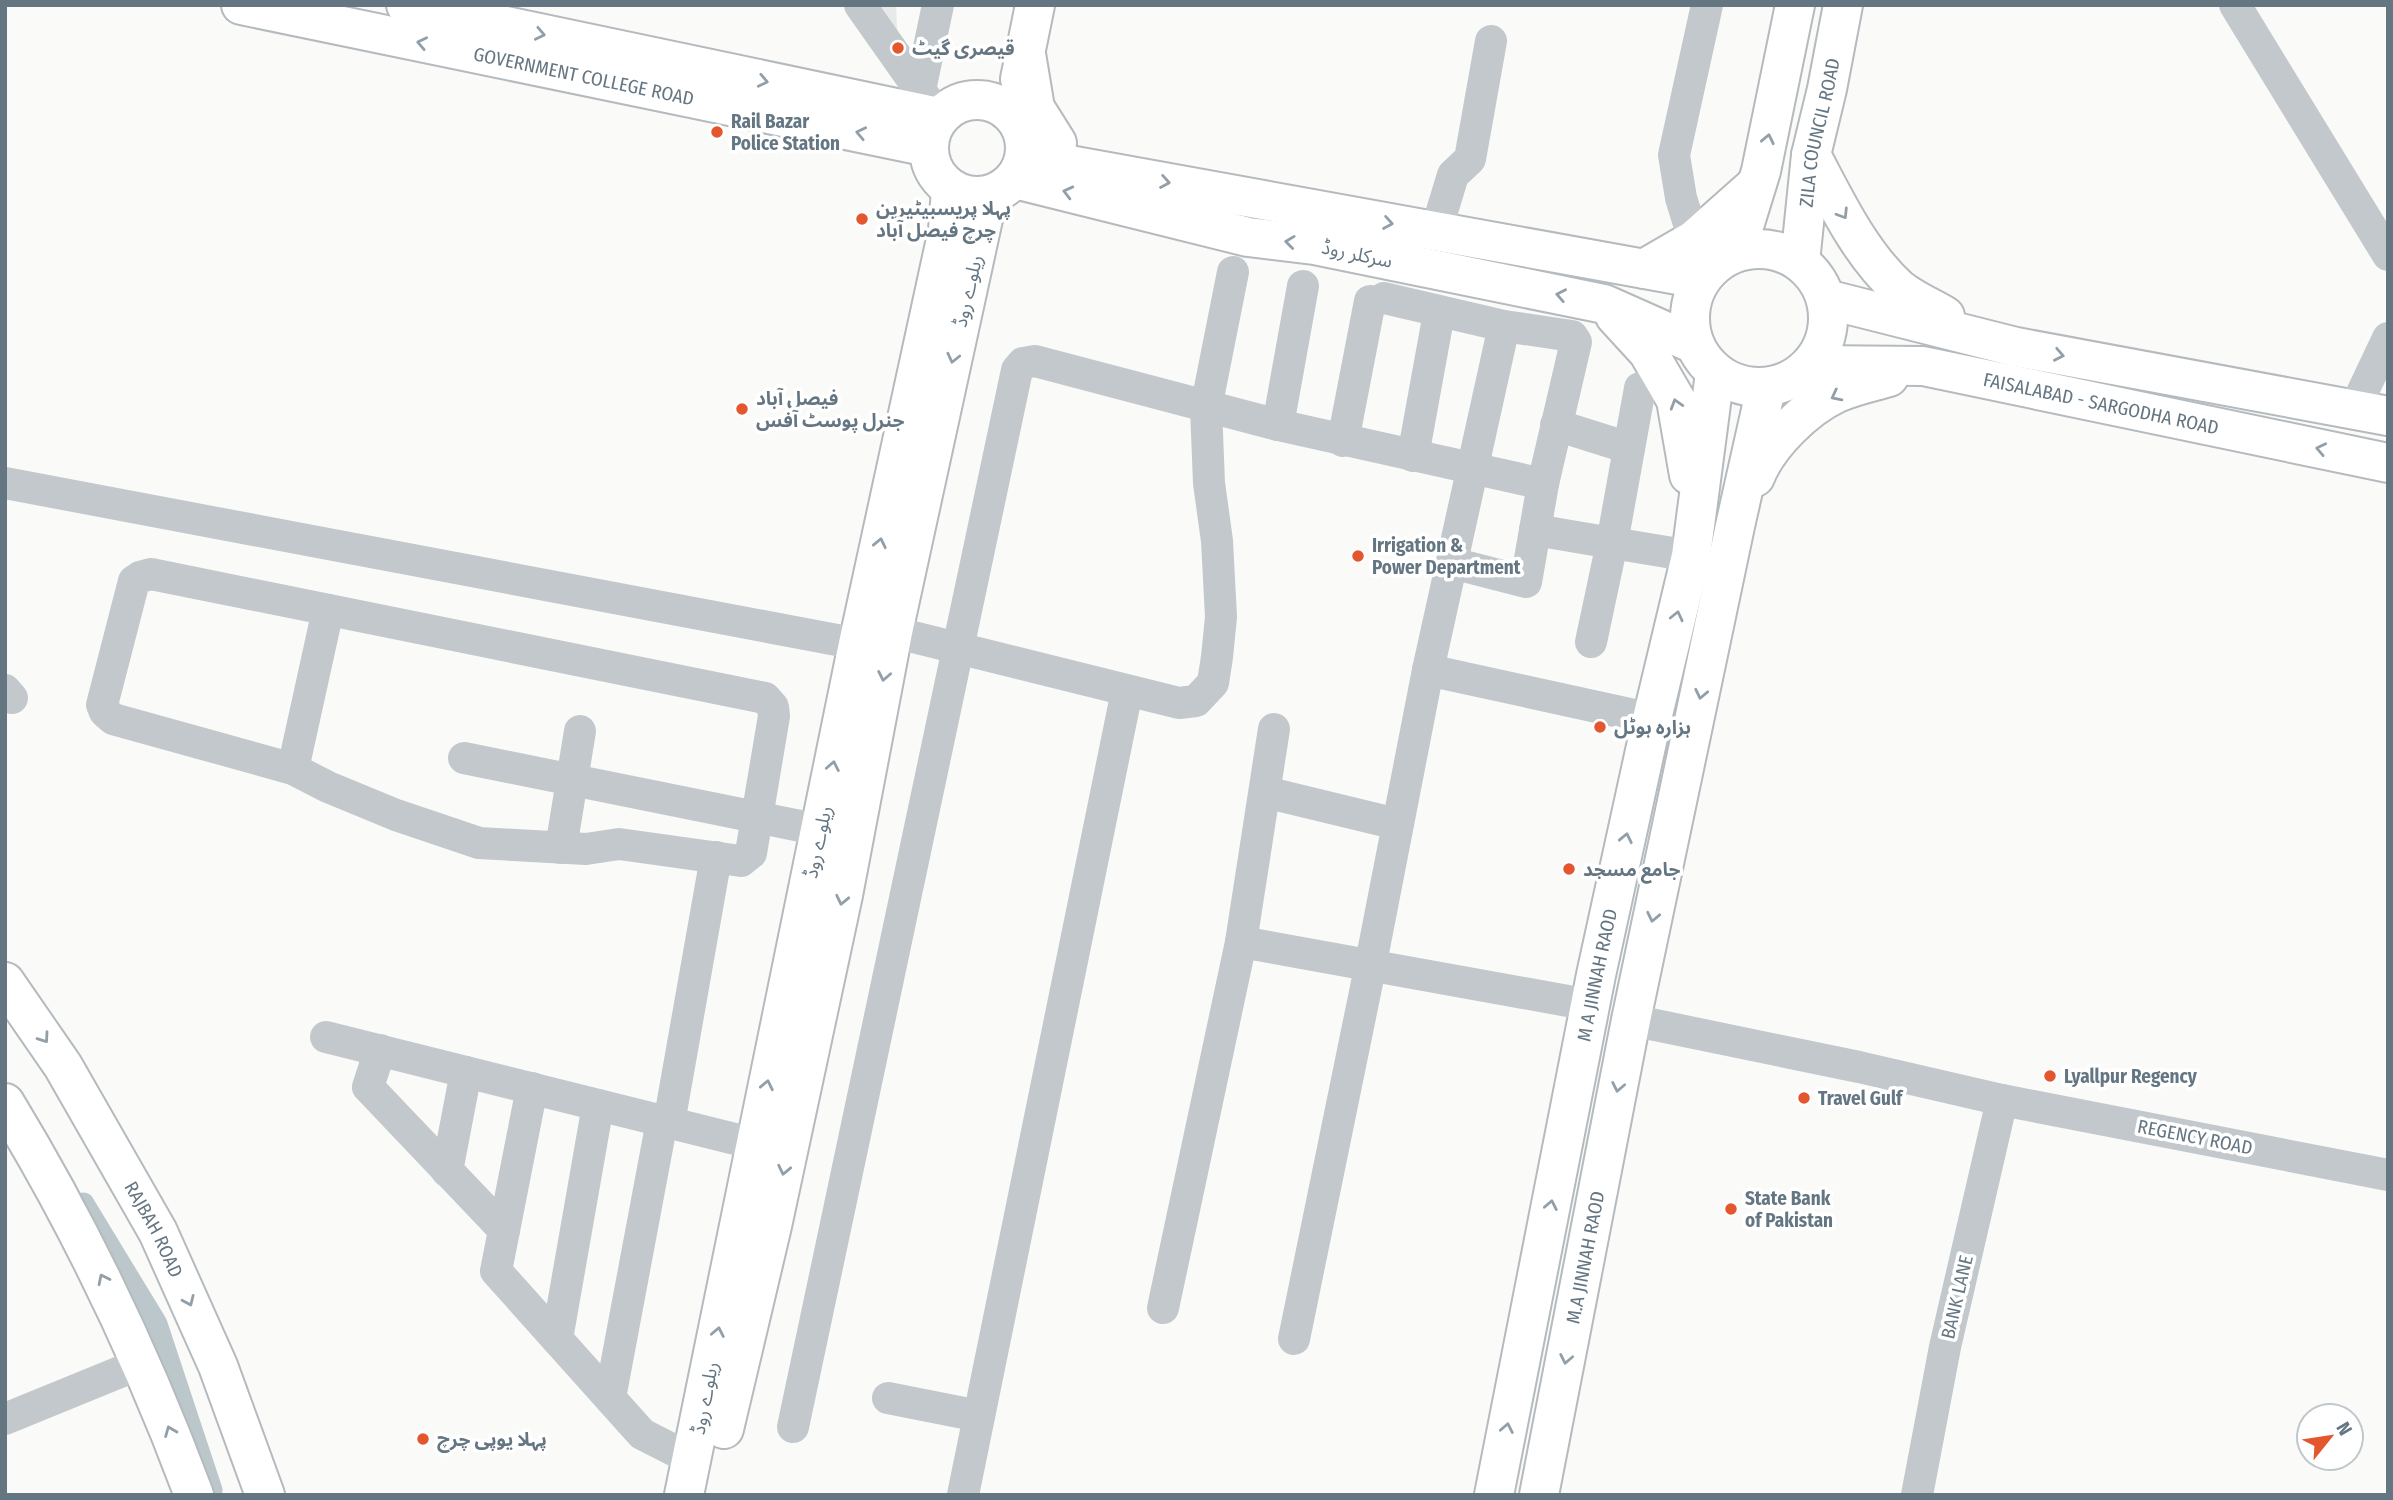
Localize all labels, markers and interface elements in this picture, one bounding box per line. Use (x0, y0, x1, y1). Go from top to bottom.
one-way arrow (534, 25, 546, 40)
one-way arrow (416, 36, 428, 51)
place label: قیصری گیٹ (912, 37, 1015, 60)
marker: قیصری گیٹ (890, 40, 906, 56)
street label: GOVERNMENT COLLEGE ROAD (471, 42, 696, 110)
street label: ZILA COUNCIL ROAD (1794, 56, 1844, 208)
one-way arrow (757, 73, 769, 88)
place label: Rail Bazar Police Station (731, 110, 840, 155)
marker: Rail Bazar Police Station (709, 124, 725, 140)
one-way arrow (855, 127, 867, 142)
one-way arrow (1759, 133, 1774, 145)
one-way arrow (1159, 174, 1171, 189)
one-way arrow (1063, 186, 1075, 200)
place label: پہلا پریسبیٹیرین چرچ فیصل آباد (876, 197, 1011, 244)
one-way arrow (1835, 207, 1848, 220)
marker: پہلا پریسبیٹیرین چرچ فیصل آباد (854, 211, 870, 227)
one-way arrow (1382, 214, 1394, 229)
one-way arrow (1284, 235, 1295, 250)
street label: سرکلر روڈ (1320, 235, 1394, 273)
street label: ریلوے روڈ (949, 253, 987, 329)
one-way arrow (1555, 289, 1567, 304)
one-way arrow (2053, 346, 2065, 361)
one-way arrow (947, 352, 962, 364)
street label: FAISALABAD - SARGODHA ROAD (1981, 367, 2221, 439)
place label: فیصل آباد جنرل پوسٹ آفس (756, 387, 904, 432)
one-way arrow (1830, 387, 1843, 401)
one-way arrow (1669, 399, 1684, 411)
marker: فیصل آباد جنرل پوسٹ آفس (734, 401, 750, 417)
one-way arrow (2315, 442, 2327, 457)
place label: Irrigation & Power Department (1372, 534, 1521, 579)
one-way arrow (871, 537, 886, 549)
marker: Irrigation & Power Department (1350, 548, 1366, 564)
one-way arrow (1668, 610, 1683, 622)
one-way arrow (877, 671, 892, 682)
one-way arrow (1694, 688, 1709, 700)
place label: ہزارہ ہوٹل (1614, 716, 1691, 739)
marker: ہزارہ ہوٹل (1592, 719, 1608, 735)
one-way arrow (825, 760, 840, 772)
street label: ریلوے روڈ (799, 804, 837, 880)
one-way arrow (1618, 832, 1632, 844)
place label: جامع مسجد (1583, 858, 1681, 884)
marker: جامع مسجد (1561, 861, 1577, 877)
one-way arrow (835, 894, 850, 906)
street label: M A JINNAH RAOD (1572, 907, 1622, 1043)
one-way arrow (1647, 911, 1662, 923)
one-way arrow (36, 1030, 48, 1043)
place label: Lyallpur Regency (2064, 1065, 2198, 1088)
marker: Lyallpur Regency (2042, 1068, 2058, 1084)
one-way arrow (759, 1079, 774, 1091)
one-way arrow (1612, 1081, 1627, 1093)
place label: Travel Gulf (1818, 1087, 1904, 1110)
marker: Travel Gulf (1796, 1090, 1812, 1106)
street label: REGENCY ROAD (2136, 1115, 2254, 1159)
one-way arrow (778, 1164, 793, 1176)
street label: RAJBAH ROAD (120, 1177, 188, 1281)
place label: State Bank of Pakistan (1745, 1187, 1833, 1232)
street label: M.A JINNAH RAOD (1561, 1189, 1609, 1326)
one-way arrow (1542, 1199, 1557, 1211)
marker: State Bank of Pakistan (1723, 1201, 1739, 1217)
street label: BANK LANE (1936, 1253, 1978, 1341)
one-way arrow (97, 1274, 111, 1286)
one-way arrow (181, 1294, 195, 1307)
one-way arrow (710, 1326, 725, 1338)
one-way arrow (1559, 1353, 1574, 1365)
street label: ریلوے روڈ (687, 1360, 723, 1436)
north arrow (2295, 1402, 2365, 1472)
text: N (2331, 1418, 2357, 1439)
one-way arrow (1499, 1422, 1514, 1434)
one-way arrow (164, 1426, 178, 1438)
place label: پہلا یوپی چرچ (437, 1428, 547, 1453)
marker: پہلا یوپی چرچ (415, 1431, 431, 1447)

